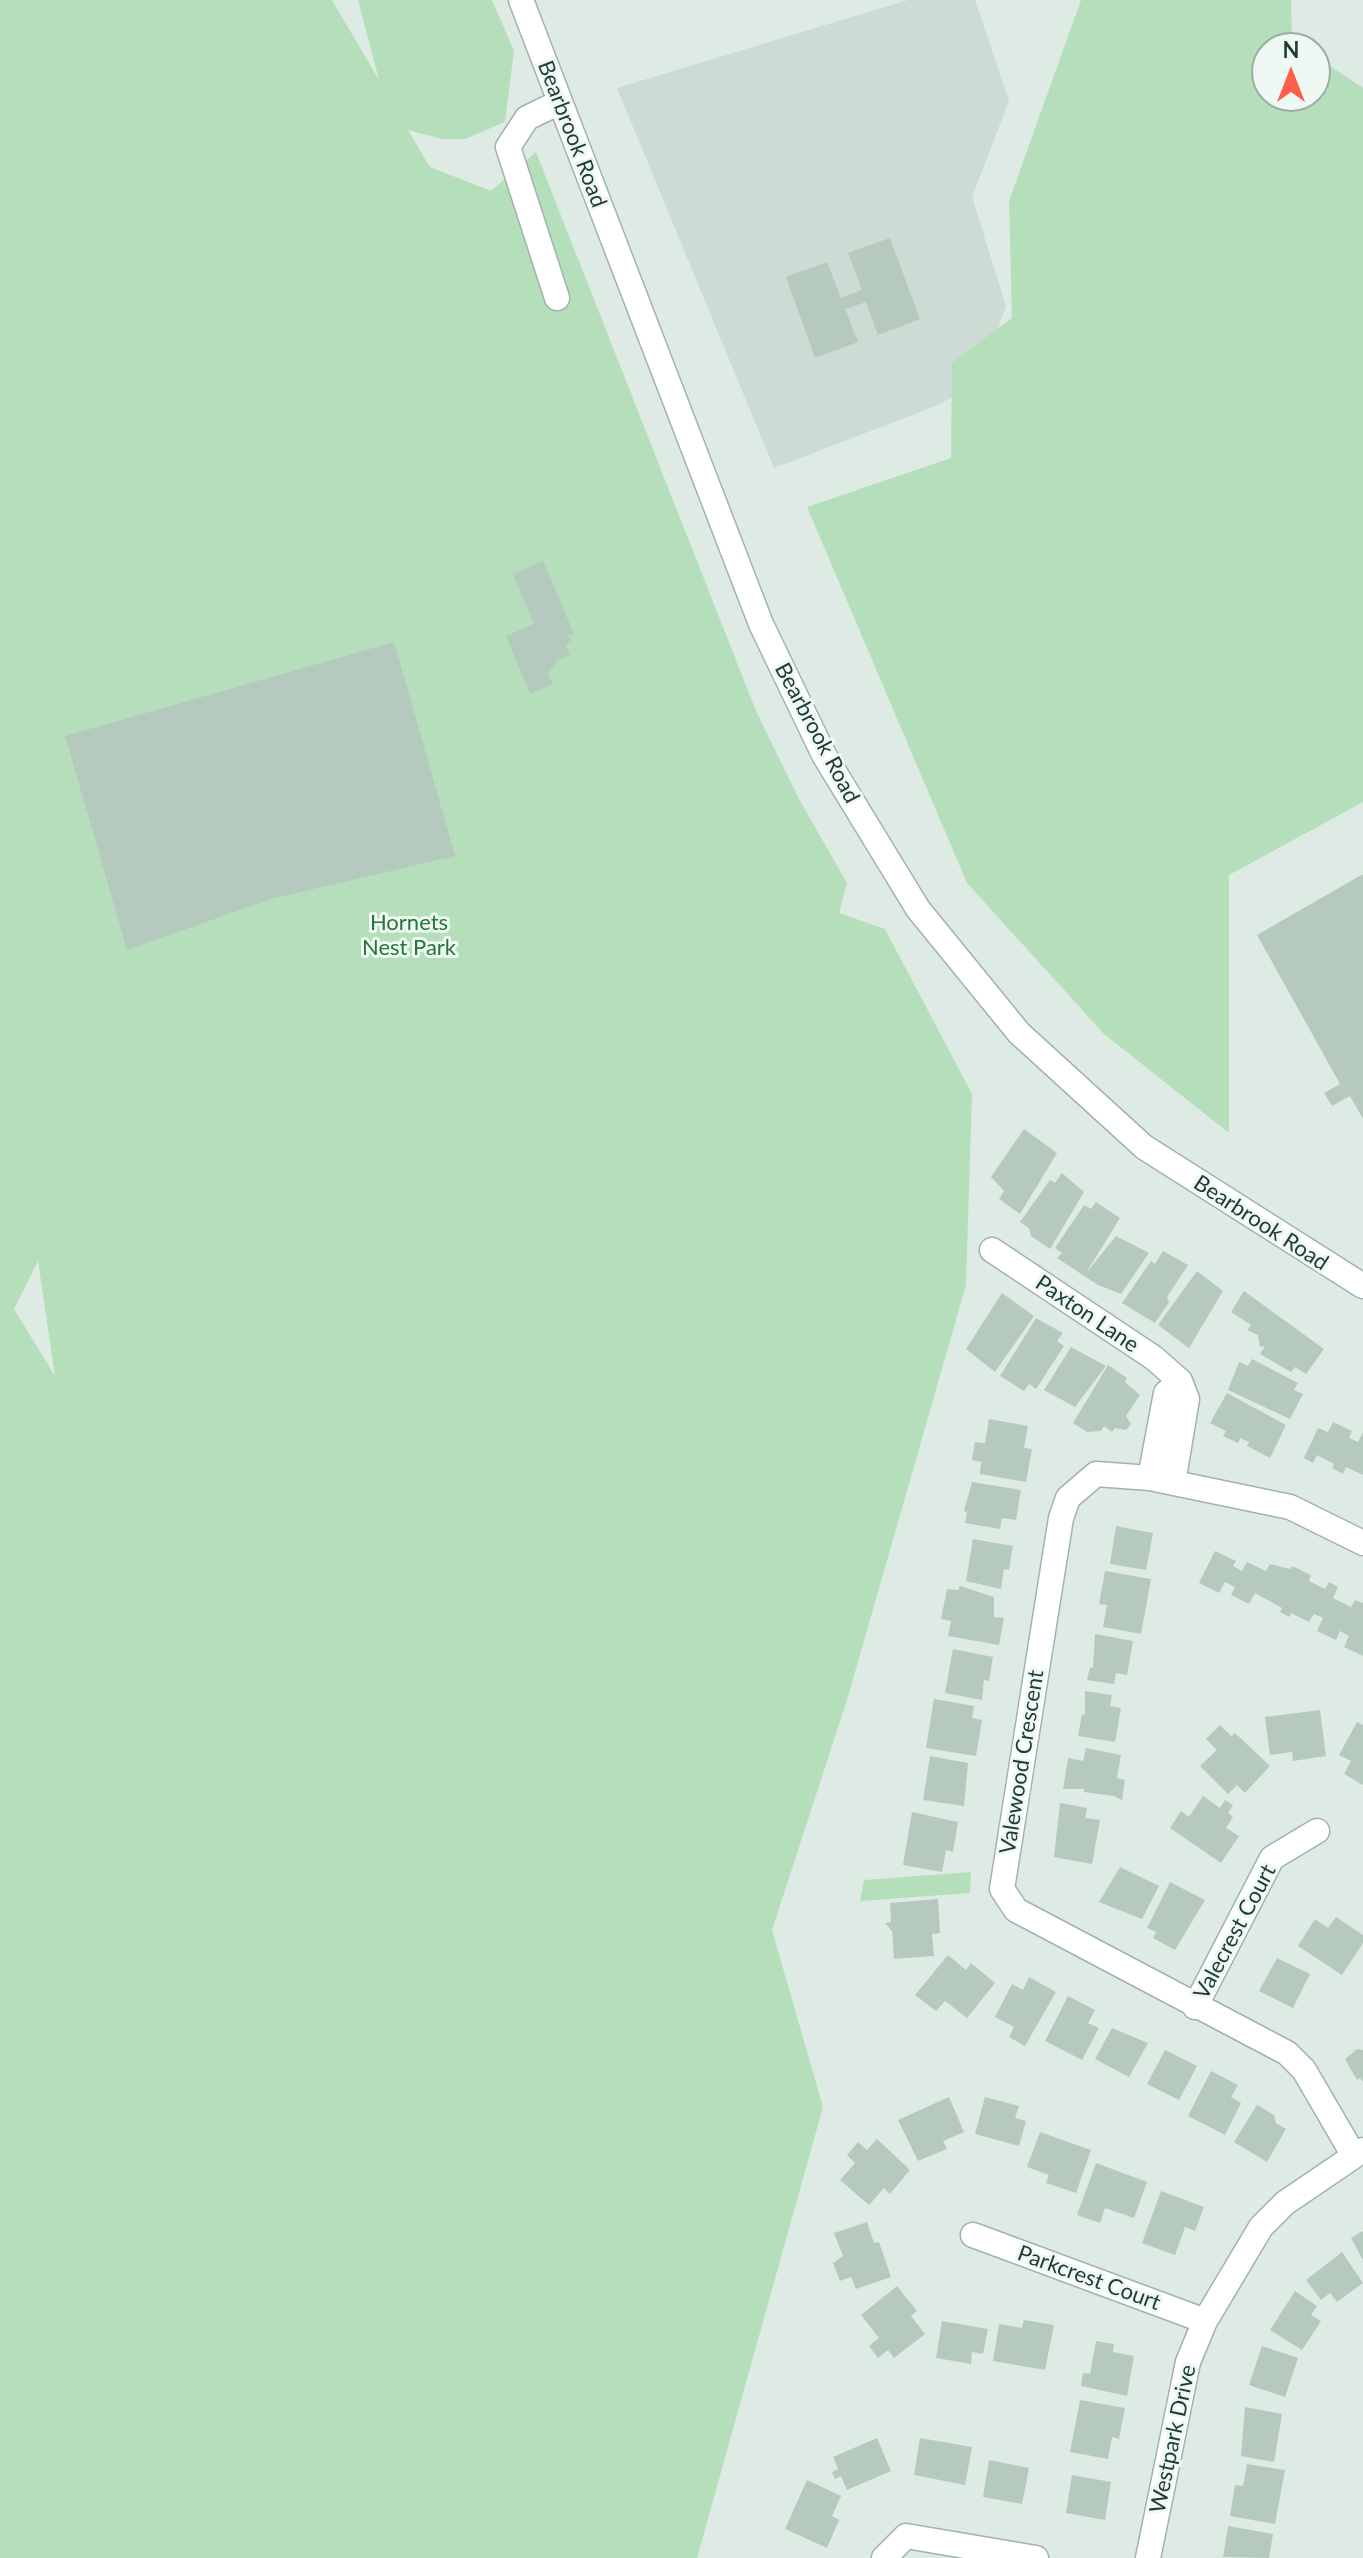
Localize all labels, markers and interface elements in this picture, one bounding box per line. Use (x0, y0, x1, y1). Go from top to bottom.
north arrow (1251, 32, 1331, 112)
text: N (1283, 36, 1299, 63)
street label: Bearbrook Road (532, 57, 612, 211)
street label: Bearbrook Road (769, 658, 865, 808)
park label: Hornets Nest Park (362, 910, 456, 962)
street label: Bearbrook Road (1189, 1170, 1333, 1276)
street label: Paxton Lane (1030, 1270, 1144, 1358)
street label: Valewood Crescent (994, 1668, 1050, 1856)
street label: Valecrest Court (1188, 1860, 1282, 2004)
street label: Parkcrest Court (1014, 2240, 1164, 2316)
street label: Westpark Drive (1144, 2362, 1202, 2516)

